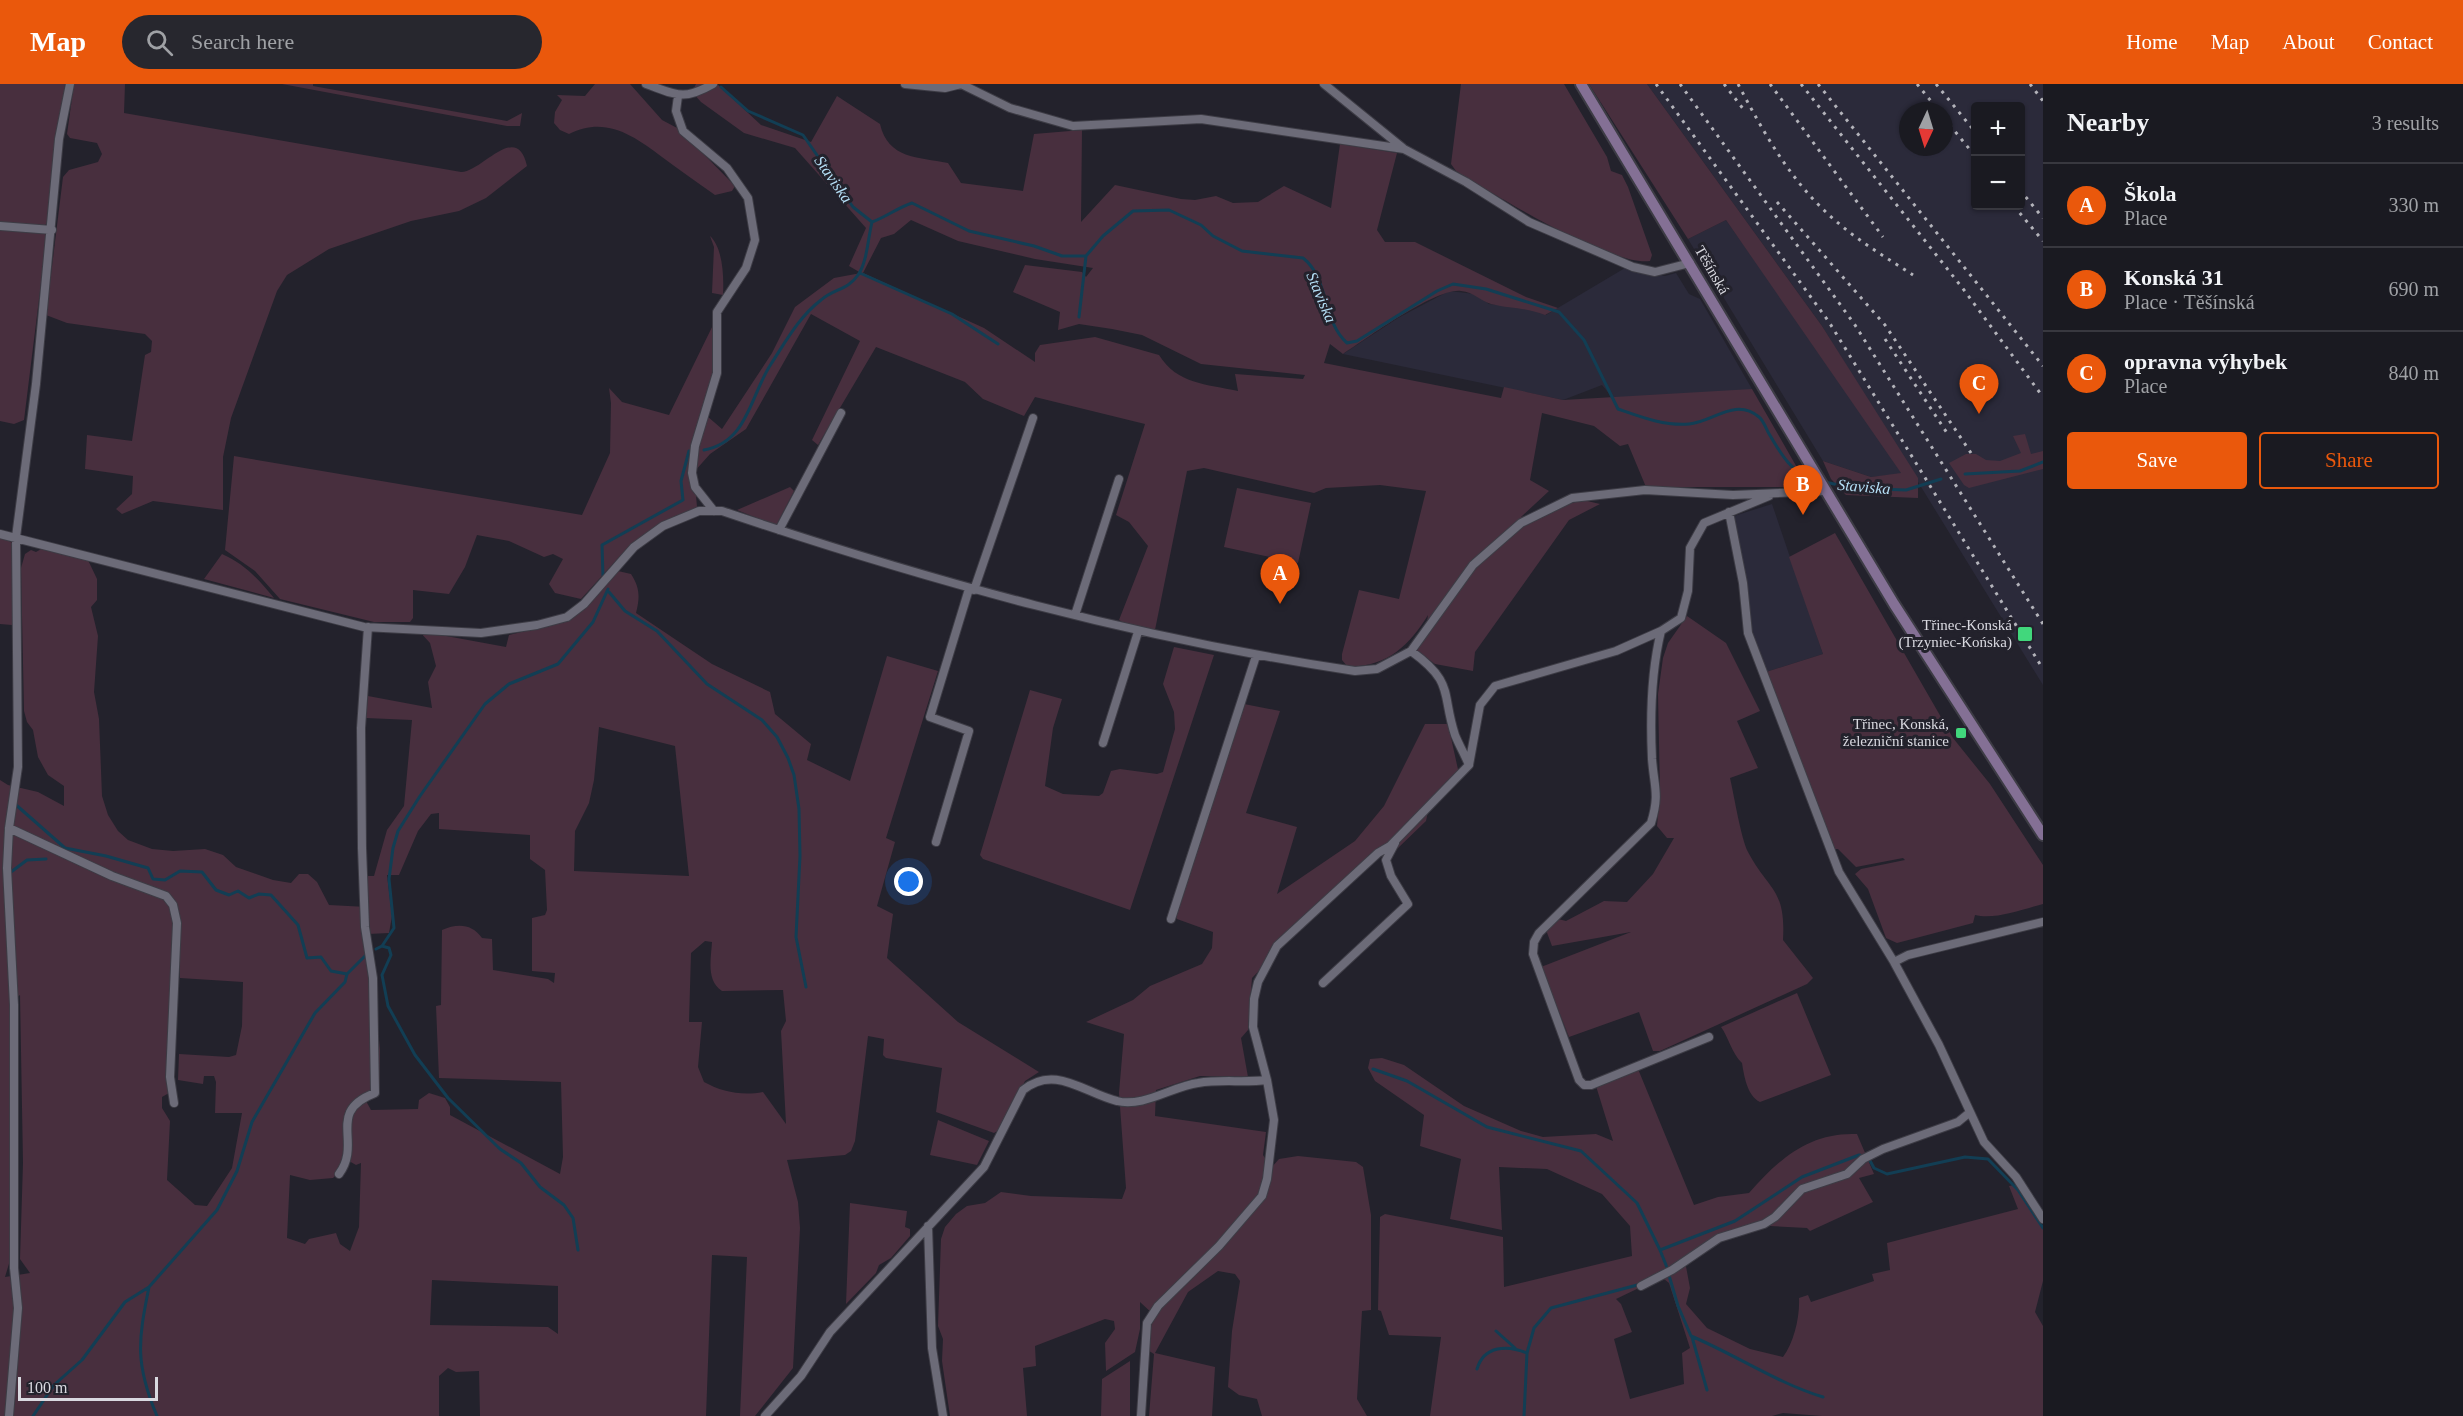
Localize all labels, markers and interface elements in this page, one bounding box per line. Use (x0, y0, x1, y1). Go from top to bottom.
search box (122, 15, 542, 69)
text: Map (30, 26, 86, 57)
icon: search (143, 26, 176, 59)
text: Search here (191, 29, 294, 54)
text: Home (2126, 30, 2178, 54)
text: Map (2211, 30, 2249, 54)
text: About (2282, 30, 2335, 54)
text: Contact (2368, 30, 2433, 54)
north arrow (1899, 102, 1953, 156)
map controls (1971, 102, 2025, 210)
button: + (1971, 102, 2025, 156)
text: Nearby (2067, 108, 2149, 137)
text: 3 results (2372, 112, 2439, 134)
water label: Staviska (811, 153, 856, 206)
button: − (1971, 156, 2025, 210)
text: Škola (2124, 181, 2177, 206)
text: A (2079, 194, 2094, 216)
text: 330 m (2388, 194, 2439, 216)
text: Place (2124, 207, 2167, 229)
street label: Těšínská (1692, 243, 1732, 297)
text: Konská 31 (2124, 265, 2224, 290)
water label: Staviska (1303, 269, 1340, 325)
text: B (2080, 278, 2093, 300)
text: 690 m (2388, 278, 2439, 300)
text: Place · Těšínská (2124, 291, 2255, 313)
text: opravna výhybek (2124, 349, 2287, 374)
text: C (2079, 362, 2094, 384)
text: 840 m (2388, 362, 2439, 384)
pin: C (1960, 364, 1998, 414)
text: Place (2124, 375, 2167, 397)
button: Save (2067, 432, 2247, 489)
button: Share (2259, 432, 2439, 489)
pin: B (1784, 466, 1822, 515)
water label: Staviska (1837, 476, 1891, 497)
pin: A (1260, 554, 1300, 604)
place label: Třinec-Konská (Trzyniec-Końska) (1898, 617, 2012, 651)
marker: Třinec-Konská (Trzyniec-Końska) (2016, 625, 2034, 643)
place label: Třinec, Konská, železniční stanice (1843, 716, 1949, 749)
marker: Třinec, Konská, železniční stanice (1954, 726, 1968, 740)
your location (894, 867, 923, 896)
scale bar (18, 1374, 158, 1402)
text: 100 m (27, 1379, 67, 1396)

